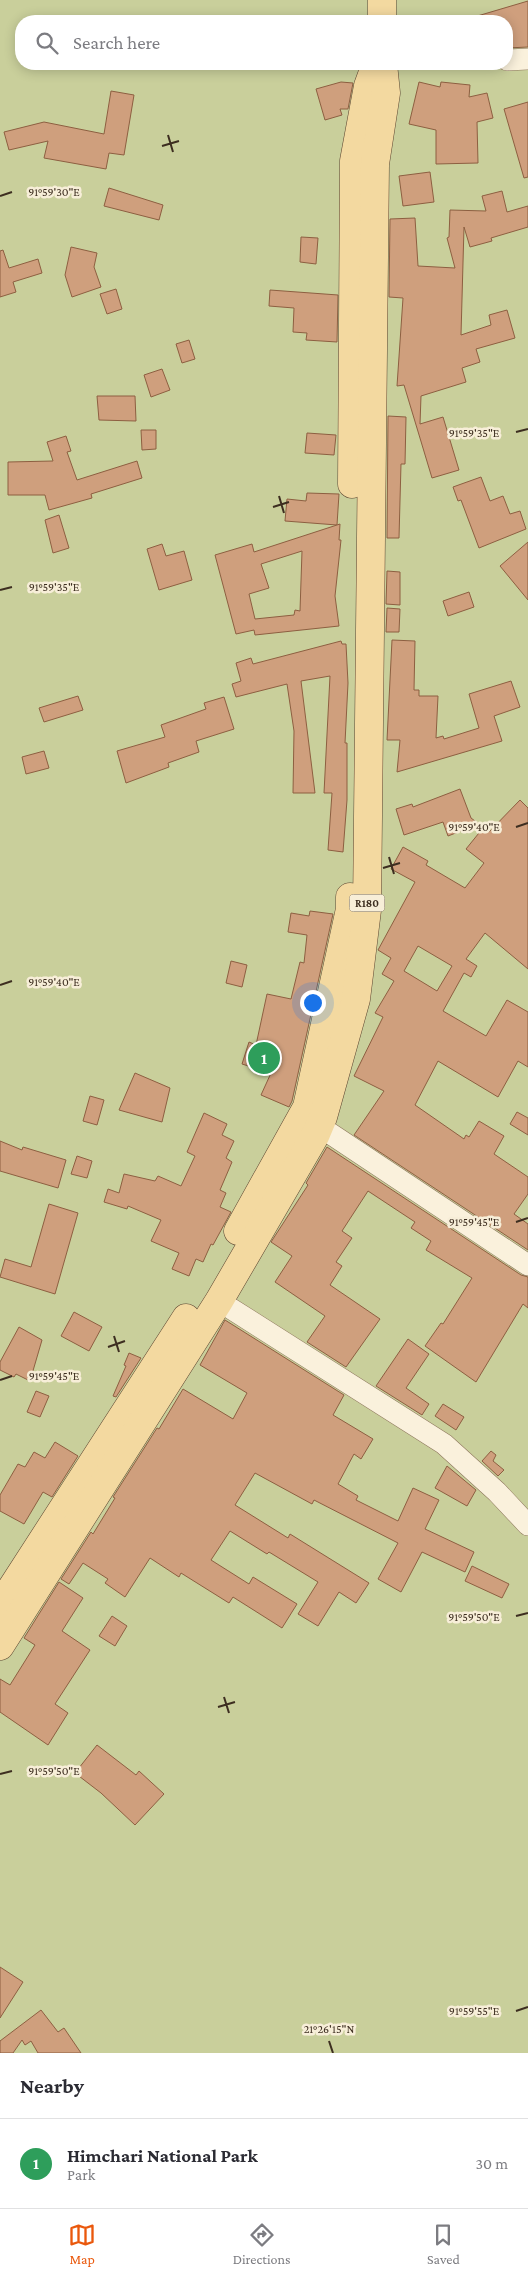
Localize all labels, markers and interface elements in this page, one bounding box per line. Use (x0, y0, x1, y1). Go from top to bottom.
search box (15, 15, 513, 70)
icon: search (33, 29, 61, 57)
text: Search here (73, 32, 160, 53)
text: 91°59'30"E (28, 185, 80, 199)
text: 91°59'35"E (449, 426, 500, 440)
text: 91°59'35"E (29, 580, 80, 594)
text: 91°59'40"E (448, 820, 500, 834)
road number: R180 (350, 894, 384, 911)
text: 91°59'40"E (28, 975, 80, 989)
your location (300, 990, 326, 1016)
pin: 1 (248, 1039, 280, 1077)
text: 91°59'45"E (449, 1215, 500, 1229)
text: 91°59'45"E (29, 1369, 80, 1383)
text: 91°59'50"E (448, 1610, 500, 1624)
text: 91°59'50"E (28, 1764, 80, 1778)
text: 91°59'55"E (449, 2004, 500, 2018)
text: 21°26'15"N (304, 2022, 354, 2036)
text: Nearby (20, 2074, 84, 2098)
text: Himchari National Park (67, 2145, 258, 2166)
text: 1 (33, 2155, 39, 2172)
text: 30 m (476, 2155, 508, 2172)
text: Park (67, 2166, 95, 2183)
tab: Map (68, 2221, 96, 2267)
tab: Directions (233, 2221, 291, 2267)
tab: Saved (427, 2221, 460, 2267)

